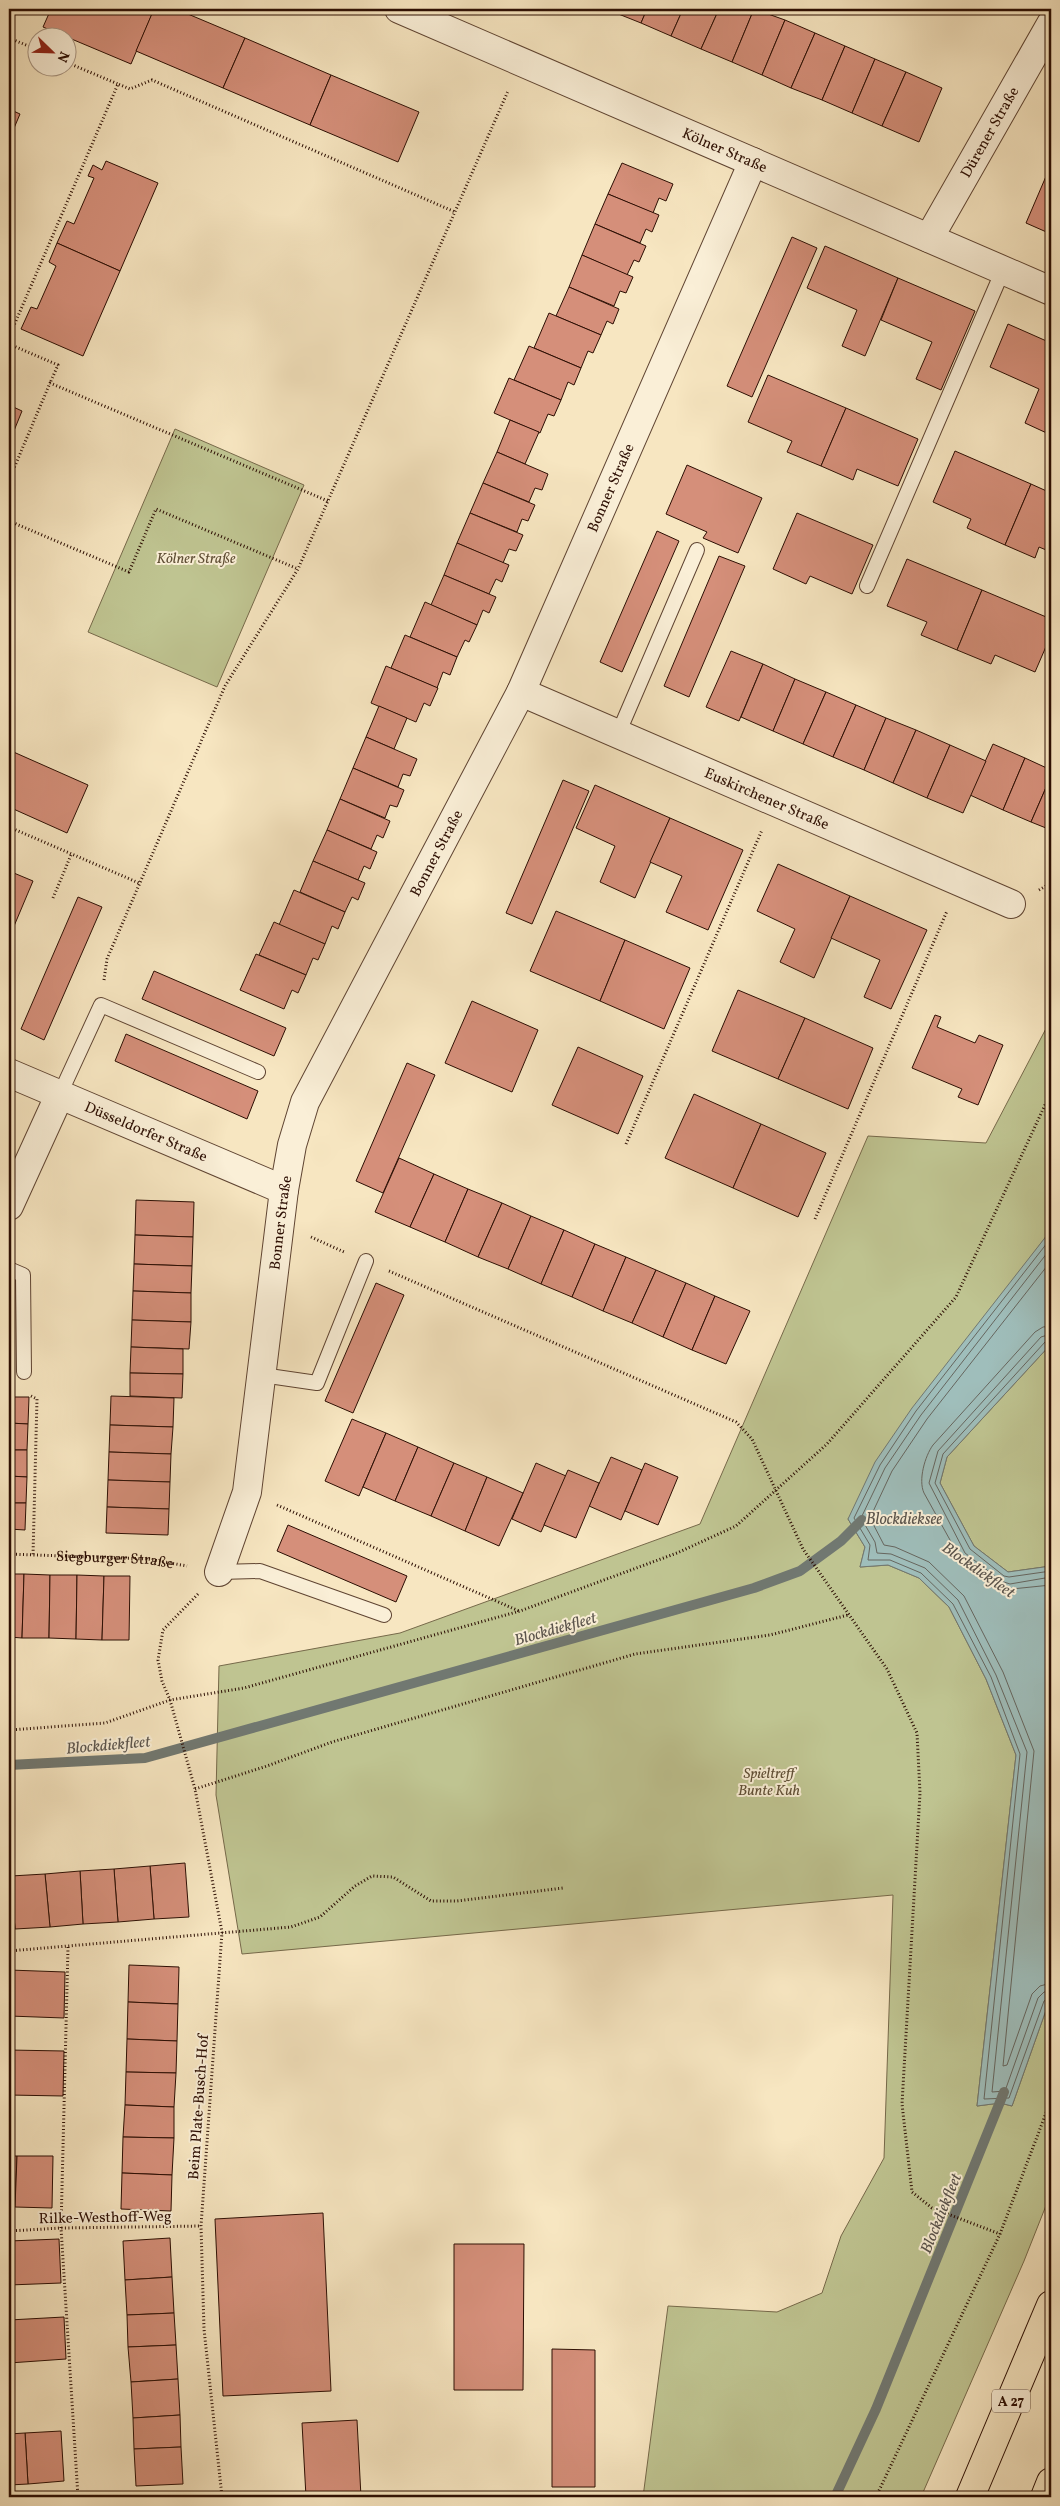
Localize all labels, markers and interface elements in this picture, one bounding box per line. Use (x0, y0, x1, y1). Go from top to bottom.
north arrow (28, 28, 78, 78)
text: N (52, 48, 73, 65)
street label: Dürener Straße (956, 83, 1025, 182)
street label: Kölner Straße (678, 124, 770, 179)
street label: Bonner Straße (583, 441, 640, 536)
park label: Kölner Straße (157, 549, 236, 570)
street label: Euskirchener Straße (701, 764, 832, 836)
street label: Bonner Straße (406, 807, 469, 901)
street label: Düsseldorfer Straße (81, 1097, 210, 1168)
street label: Bonner Straße (265, 1174, 298, 1271)
water label: Blockdieksee (866, 1509, 942, 1531)
water label: Blockdiekfleet (937, 1537, 1019, 1604)
street label: Siegburger Straße (55, 1547, 175, 1575)
water label: Blockdiekfleet (512, 1607, 600, 1652)
water label: Blockdiekfleet (65, 1731, 152, 1761)
park label: Spieltreff Bunte Kuh (738, 1764, 800, 1802)
street label: Beim Plate-Busch-Hof (184, 2032, 215, 2180)
water label: Blockdiekfleet (916, 2170, 968, 2257)
street label: Rilke-Westhoff-Weg (38, 2207, 172, 2230)
road number: A 27 (992, 2390, 1030, 2412)

